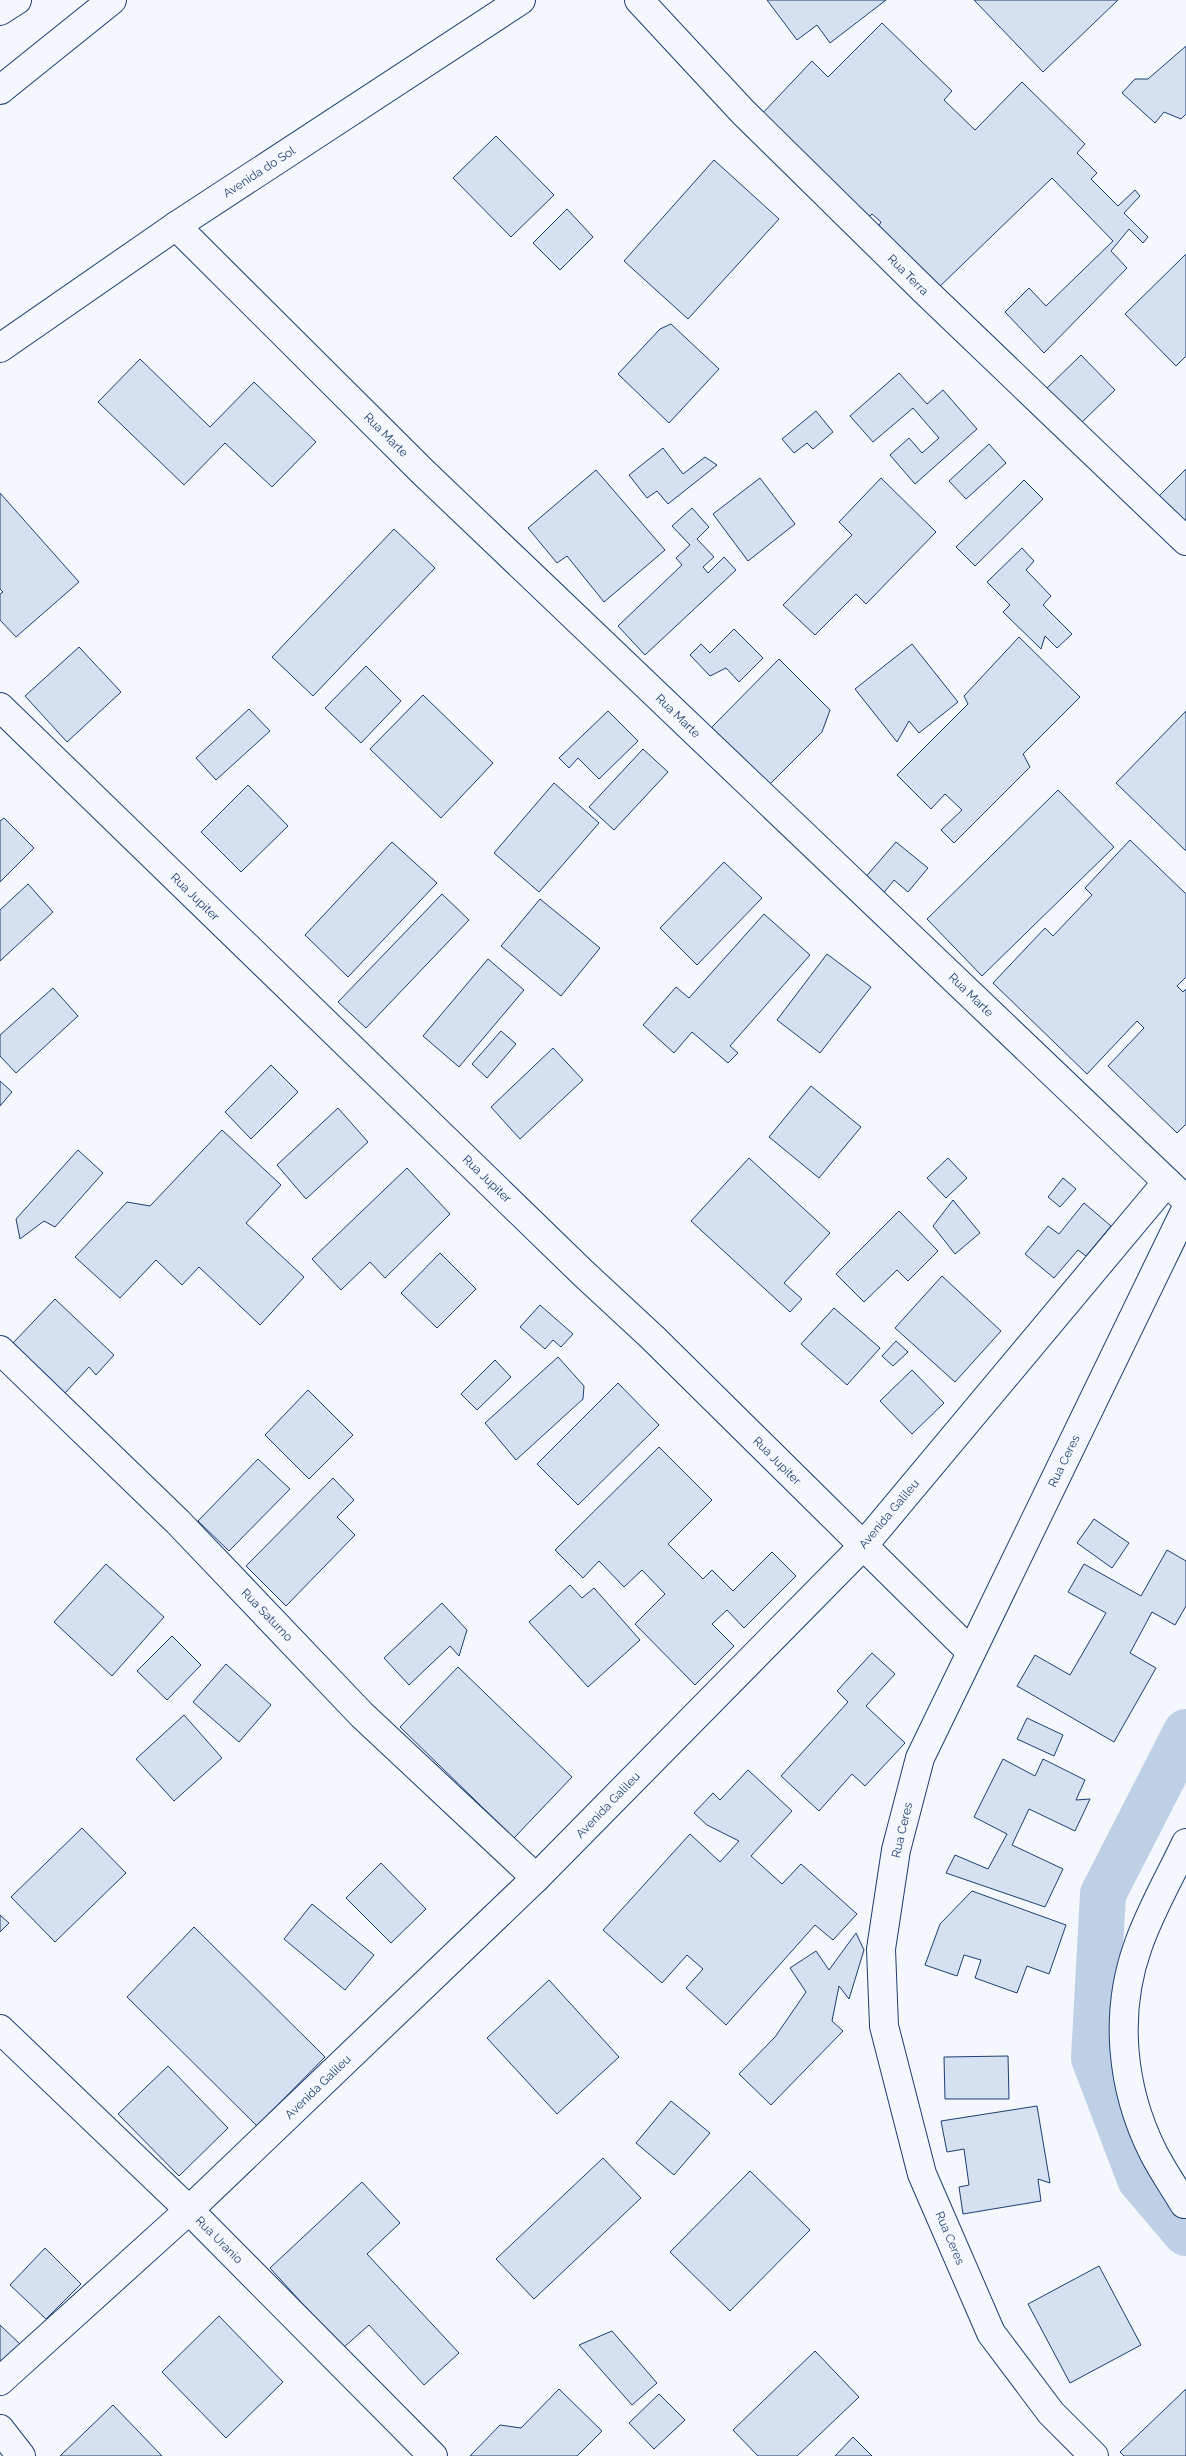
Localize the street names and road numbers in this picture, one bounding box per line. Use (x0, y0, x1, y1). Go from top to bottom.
street label: Avenida do Sol (220, 143, 298, 200)
street label: Rua Terra (885, 252, 931, 298)
street label: Rua Marte (361, 410, 411, 460)
street label: Rua Marte (653, 691, 703, 741)
street label: Rua Jupiter (168, 870, 223, 924)
street label: Rua Marte (946, 970, 996, 1020)
street label: Rua Jupiter (460, 1152, 515, 1206)
street label: Rua Ceres (1045, 1432, 1083, 1490)
street label: Rua Jupiter (750, 1434, 804, 1488)
street label: Avenida Galileu (856, 1477, 922, 1551)
street label: Rua Saturno (238, 1586, 296, 1644)
street label: Avenida Galileu (573, 1769, 643, 1841)
street label: Rua Ceres (889, 1801, 915, 1859)
street label: Avenida Galileu (282, 2052, 354, 2122)
street label: Rua Ceres (932, 2209, 968, 2267)
street label: Rua Uranio (193, 2214, 245, 2266)

